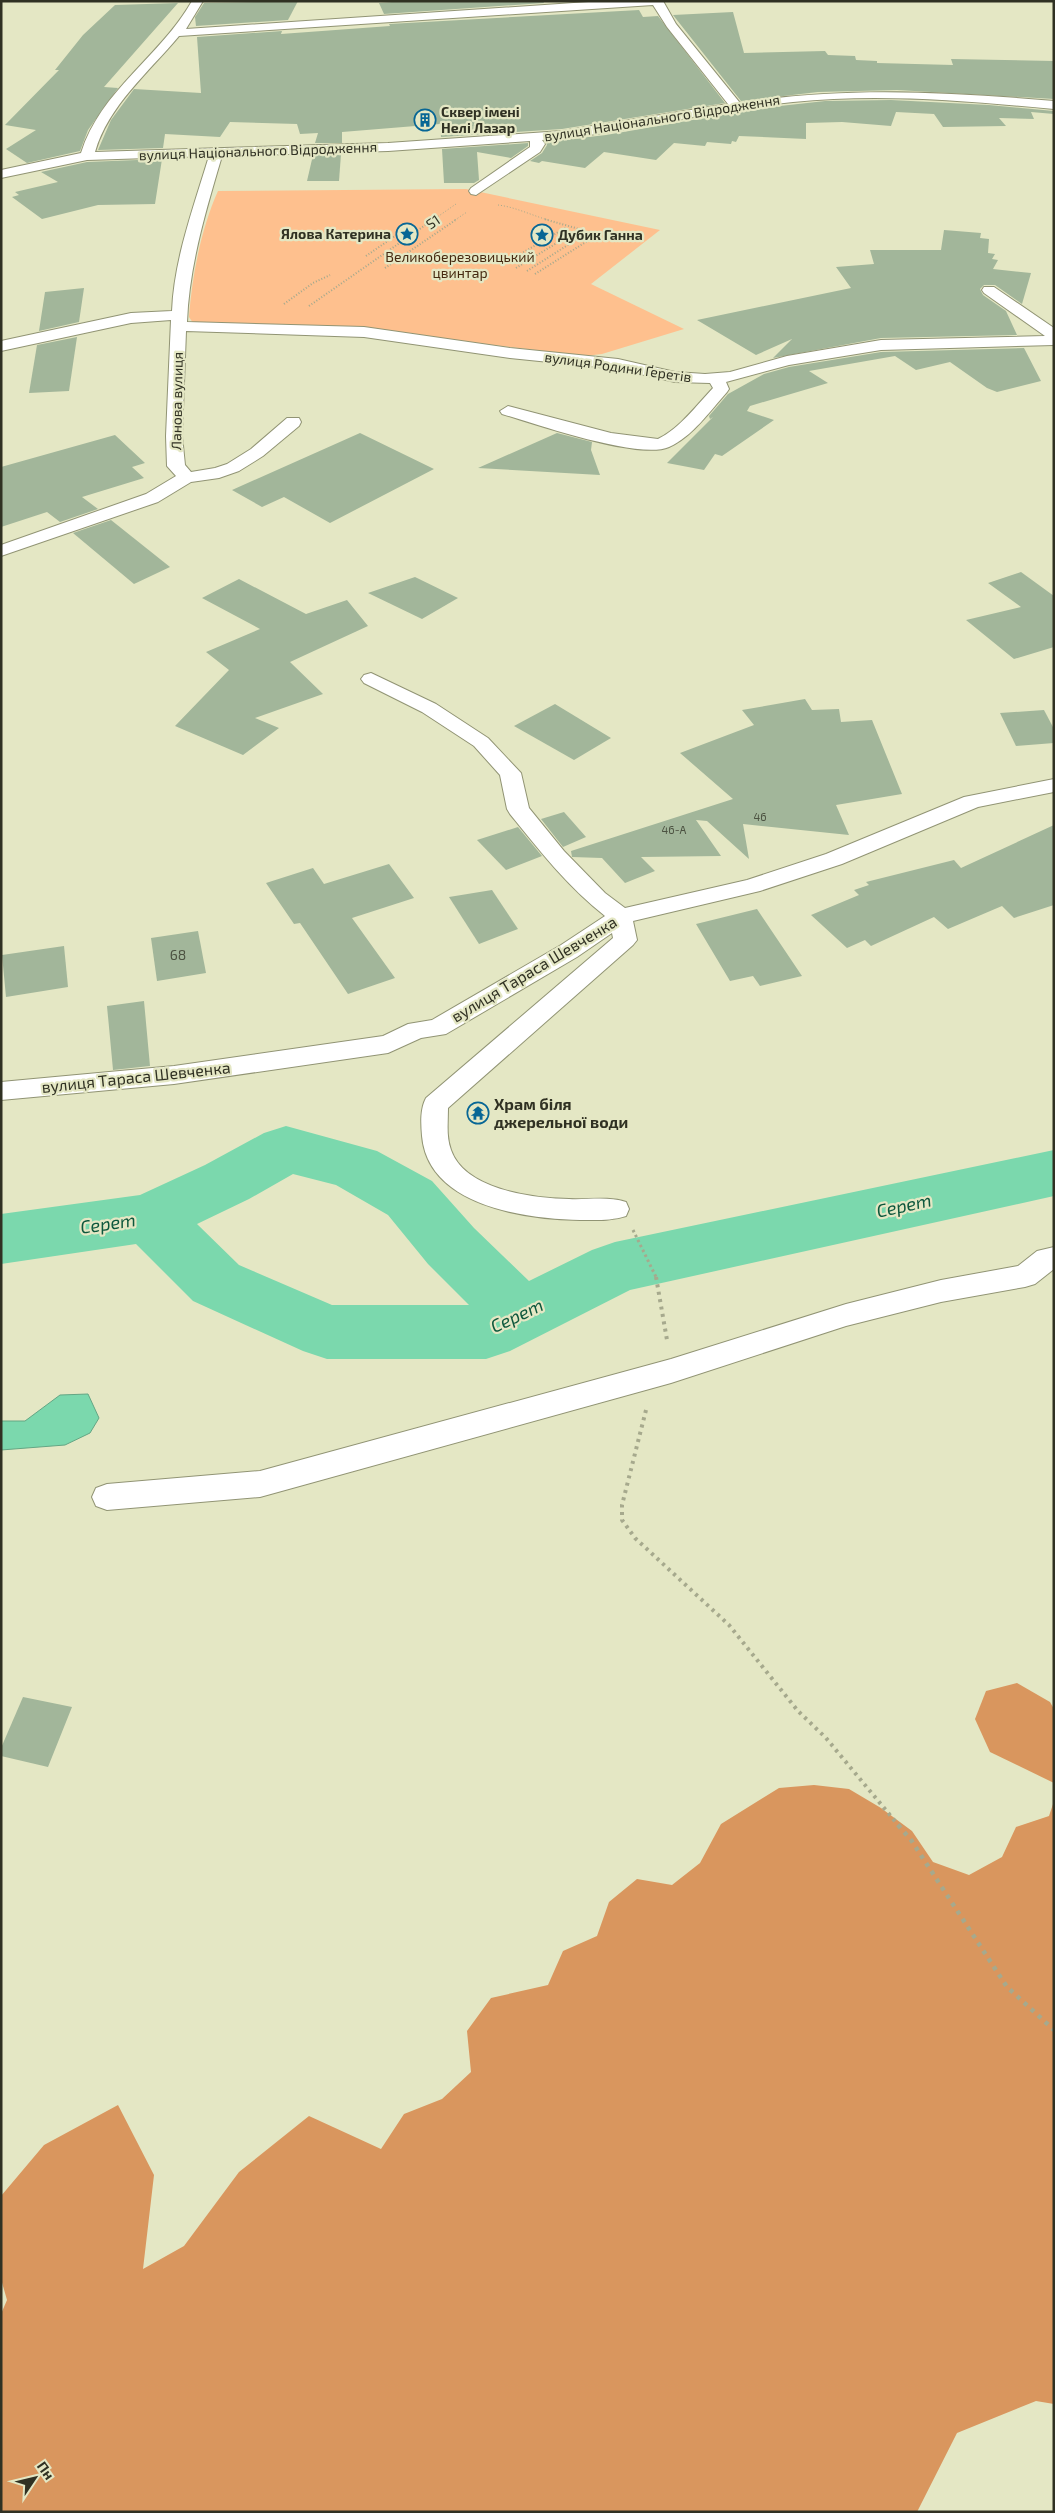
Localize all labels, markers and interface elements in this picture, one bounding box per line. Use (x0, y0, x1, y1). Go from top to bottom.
street label: вулиця Національного Відродження (543, 90, 781, 145)
place label: Сквер імені Нелі Лазар (441, 103, 520, 136)
building icon: Сквер імені Нелі Лазар (413, 108, 437, 132)
street label: вулиця Національного Відродження (139, 138, 377, 163)
street label: S1 (422, 211, 443, 232)
place icon: Ялова Катерина (395, 222, 419, 246)
place icon: Дубик Ганна (530, 223, 554, 247)
place label: Ялова Катерина (281, 225, 391, 242)
place label: Дубик Ганна (558, 226, 643, 243)
park label: Великоберезовицький цвинтар (385, 248, 535, 281)
street label: вулиця Родини Ґеретів (544, 348, 693, 385)
street label: Ланова вулиця (167, 352, 186, 450)
house number: 46 (753, 810, 767, 823)
house number: 46-А (662, 823, 687, 836)
street label: вулиця Тараса Шевченка (448, 912, 620, 1026)
house number: 68 (170, 946, 186, 963)
street label: вулиця Тараса Шевченка (41, 1057, 231, 1097)
place label: Храм біля джерельної води (494, 1094, 628, 1131)
temple icon: Храм біля джерельної води (466, 1101, 490, 1125)
water label: Серет (874, 1188, 933, 1222)
water label: Серет (79, 1208, 137, 1238)
water label: Серет (487, 1293, 546, 1337)
north arrow (10, 2453, 60, 2503)
text: Пн (34, 2458, 58, 2483)

